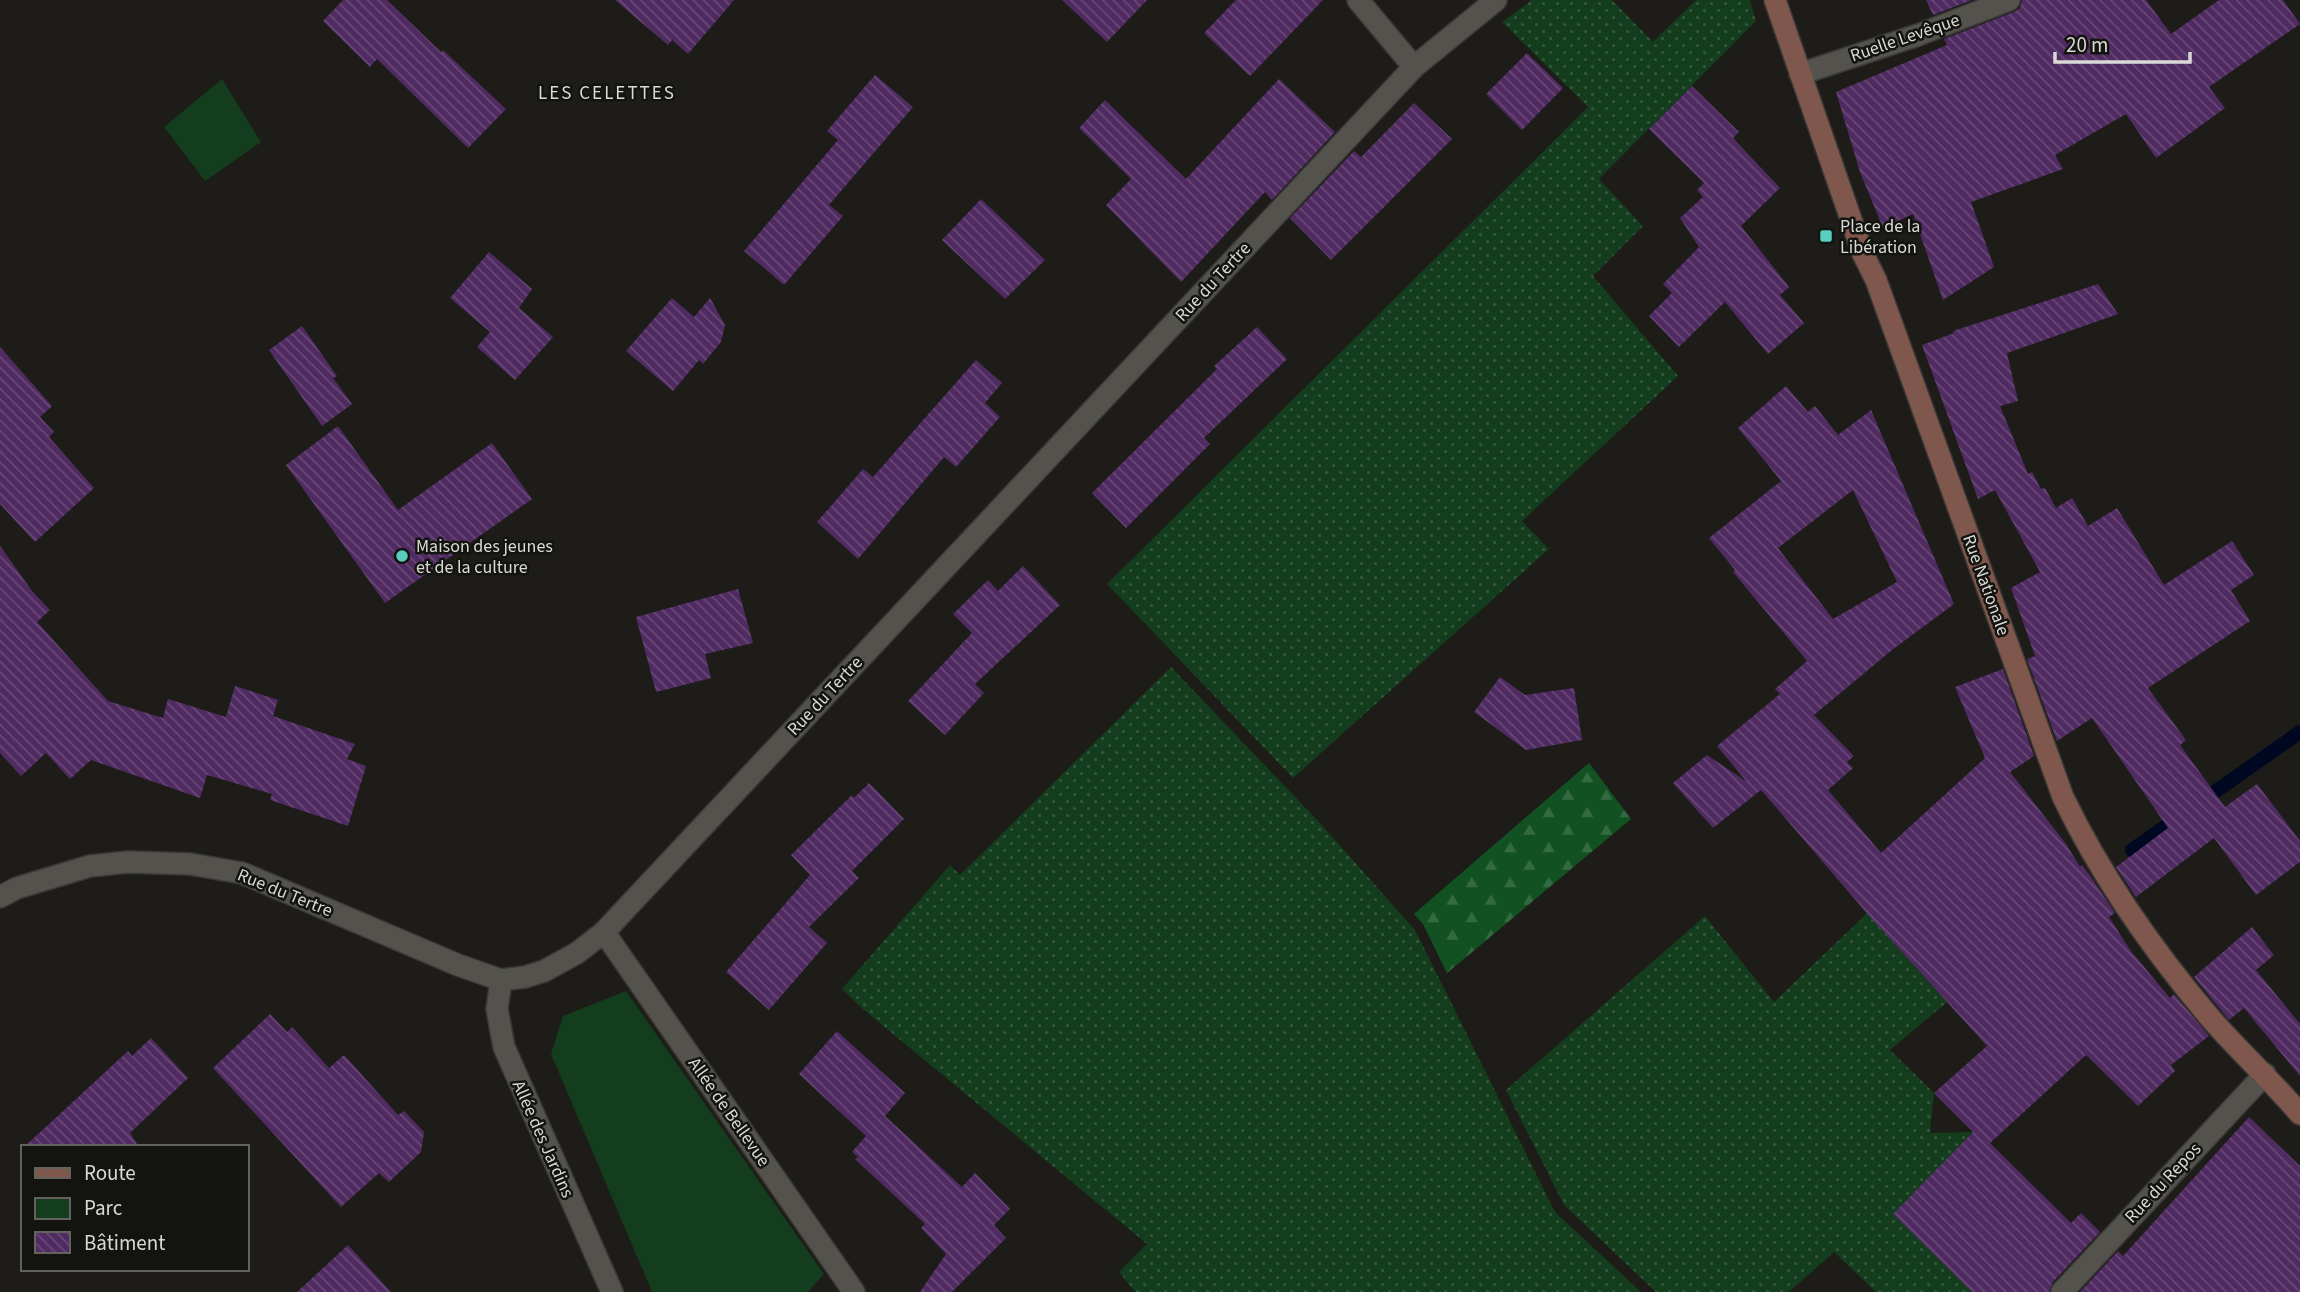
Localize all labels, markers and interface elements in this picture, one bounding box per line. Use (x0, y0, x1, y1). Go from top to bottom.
street label: Ruelle Levêque (1847, 8, 1963, 68)
scale bar (2055, 21, 2190, 65)
text: 20 m (2066, 30, 2108, 60)
district label: LES CELETTES (538, 80, 676, 107)
place label: Place de la Libération (1840, 214, 1920, 260)
marker: Place de la Libération (1818, 228, 1834, 244)
street label: Rue du Tertre (1170, 237, 1257, 327)
street label: Rue Nationale (1956, 531, 2016, 639)
place label: Maison des jeunes et de la culture (416, 534, 553, 580)
marker: Maison des jeunes et de la culture (394, 548, 410, 564)
street label: Rue du Tertre (782, 651, 869, 741)
street label: Rue du Tertre (234, 863, 336, 923)
street label: Allée de Bellevue (682, 1052, 776, 1172)
street label: Allée des Jardins (506, 1076, 580, 1202)
street label: Rue du Repos (2119, 1137, 2207, 1229)
legend (21, 1145, 248, 1271)
text: Route (84, 1158, 136, 1188)
text: Parc (84, 1193, 123, 1223)
text: Bâtiment (84, 1228, 165, 1258)

